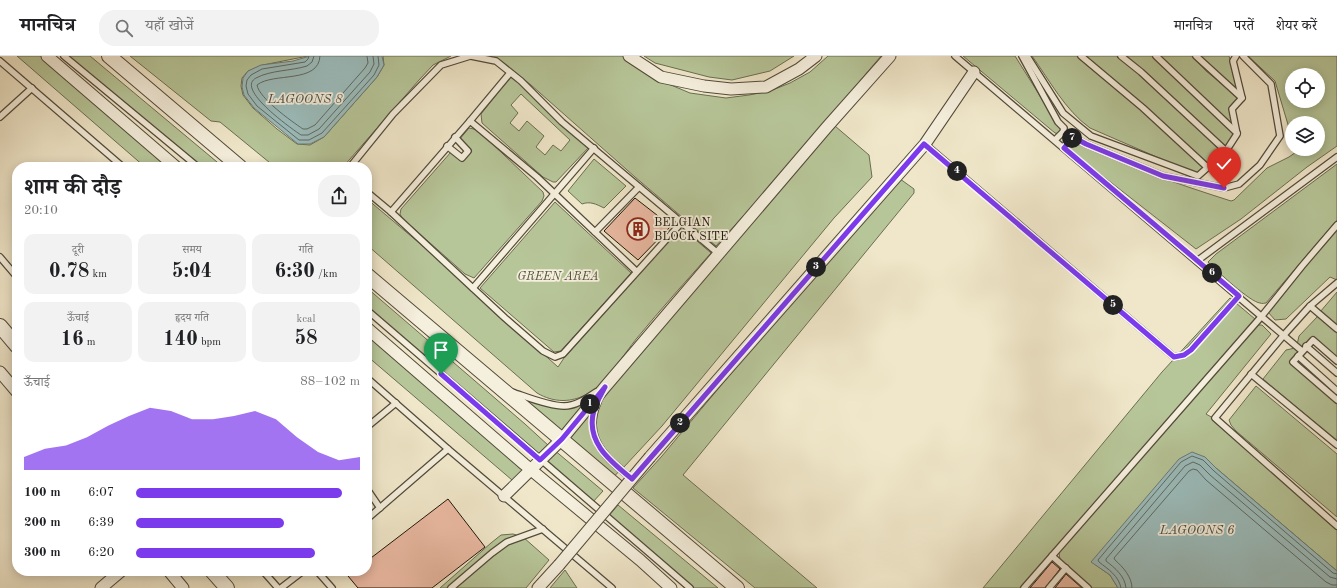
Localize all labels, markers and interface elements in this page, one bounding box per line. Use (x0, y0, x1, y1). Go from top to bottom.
search box (99, 10, 379, 46)
text: मानचित्र (20, 17, 75, 36)
icon: search (113, 17, 135, 39)
text: यहाँ खोजें (145, 19, 193, 34)
text: मानचित्र (1174, 19, 1212, 33)
text: परतें (1234, 19, 1254, 33)
text: शेयर करें (1276, 19, 1317, 33)
map controls (1285, 68, 1325, 156)
button: locate (1285, 68, 1325, 108)
water label: LAGOONS 8 (266, 93, 343, 106)
button: layers (1285, 116, 1325, 156)
pin: 7 (1062, 128, 1082, 148)
text: 7 (1069, 132, 1075, 143)
pin (1207, 147, 1241, 188)
icon: check (1213, 153, 1235, 175)
pin: 4 (947, 161, 967, 181)
text: 4 (954, 165, 960, 176)
button: share (318, 175, 360, 217)
text: शाम की दौड़ (24, 177, 121, 199)
text: 20:10 (24, 204, 58, 217)
building icon: BELGIAN BLOCK SITE (625, 216, 651, 242)
place label: BELGIAN BLOCK SITE (654, 217, 728, 243)
text: दूरी (72, 245, 84, 256)
text: समय (182, 245, 202, 256)
text: गति (299, 245, 313, 256)
pin: 3 (806, 257, 826, 277)
text: 3 (813, 261, 819, 272)
text: 0.78 (49, 262, 89, 282)
text: 5:04 (172, 262, 212, 282)
text: 6:30 (275, 262, 315, 282)
pin: 6 (1202, 263, 1222, 283)
text: 6 (1209, 267, 1215, 278)
text: km (89, 269, 107, 280)
text: /km (315, 269, 337, 280)
park label: GREEN AREA (517, 271, 599, 283)
pin: 5 (1103, 295, 1123, 315)
text: 5 (1110, 299, 1116, 310)
text: ऊँचाई (67, 313, 89, 324)
text: हृदय गति (175, 313, 209, 324)
text: kcal (297, 314, 315, 325)
text: 58 (294, 329, 318, 349)
text: 16 (60, 330, 84, 350)
text: 140 (163, 330, 198, 350)
pin (424, 333, 458, 374)
text: m (84, 337, 96, 348)
text: bpm (198, 337, 221, 348)
icon: arrive (430, 339, 452, 361)
text: 88–102 m (300, 375, 360, 388)
text: ऊँचाई (24, 376, 50, 389)
pin: 1 (580, 394, 600, 414)
text: 1 (587, 398, 593, 409)
pin: 2 (670, 413, 690, 433)
text: 2 (677, 417, 683, 428)
text: 100 m (24, 486, 61, 499)
text: 6:07 (88, 486, 114, 499)
text: 200 m (24, 516, 61, 529)
text: 6:39 (88, 516, 114, 529)
water label: LAGOONS 6 (1158, 524, 1235, 537)
text: 300 m (24, 546, 61, 559)
text: 6:20 (88, 546, 114, 559)

